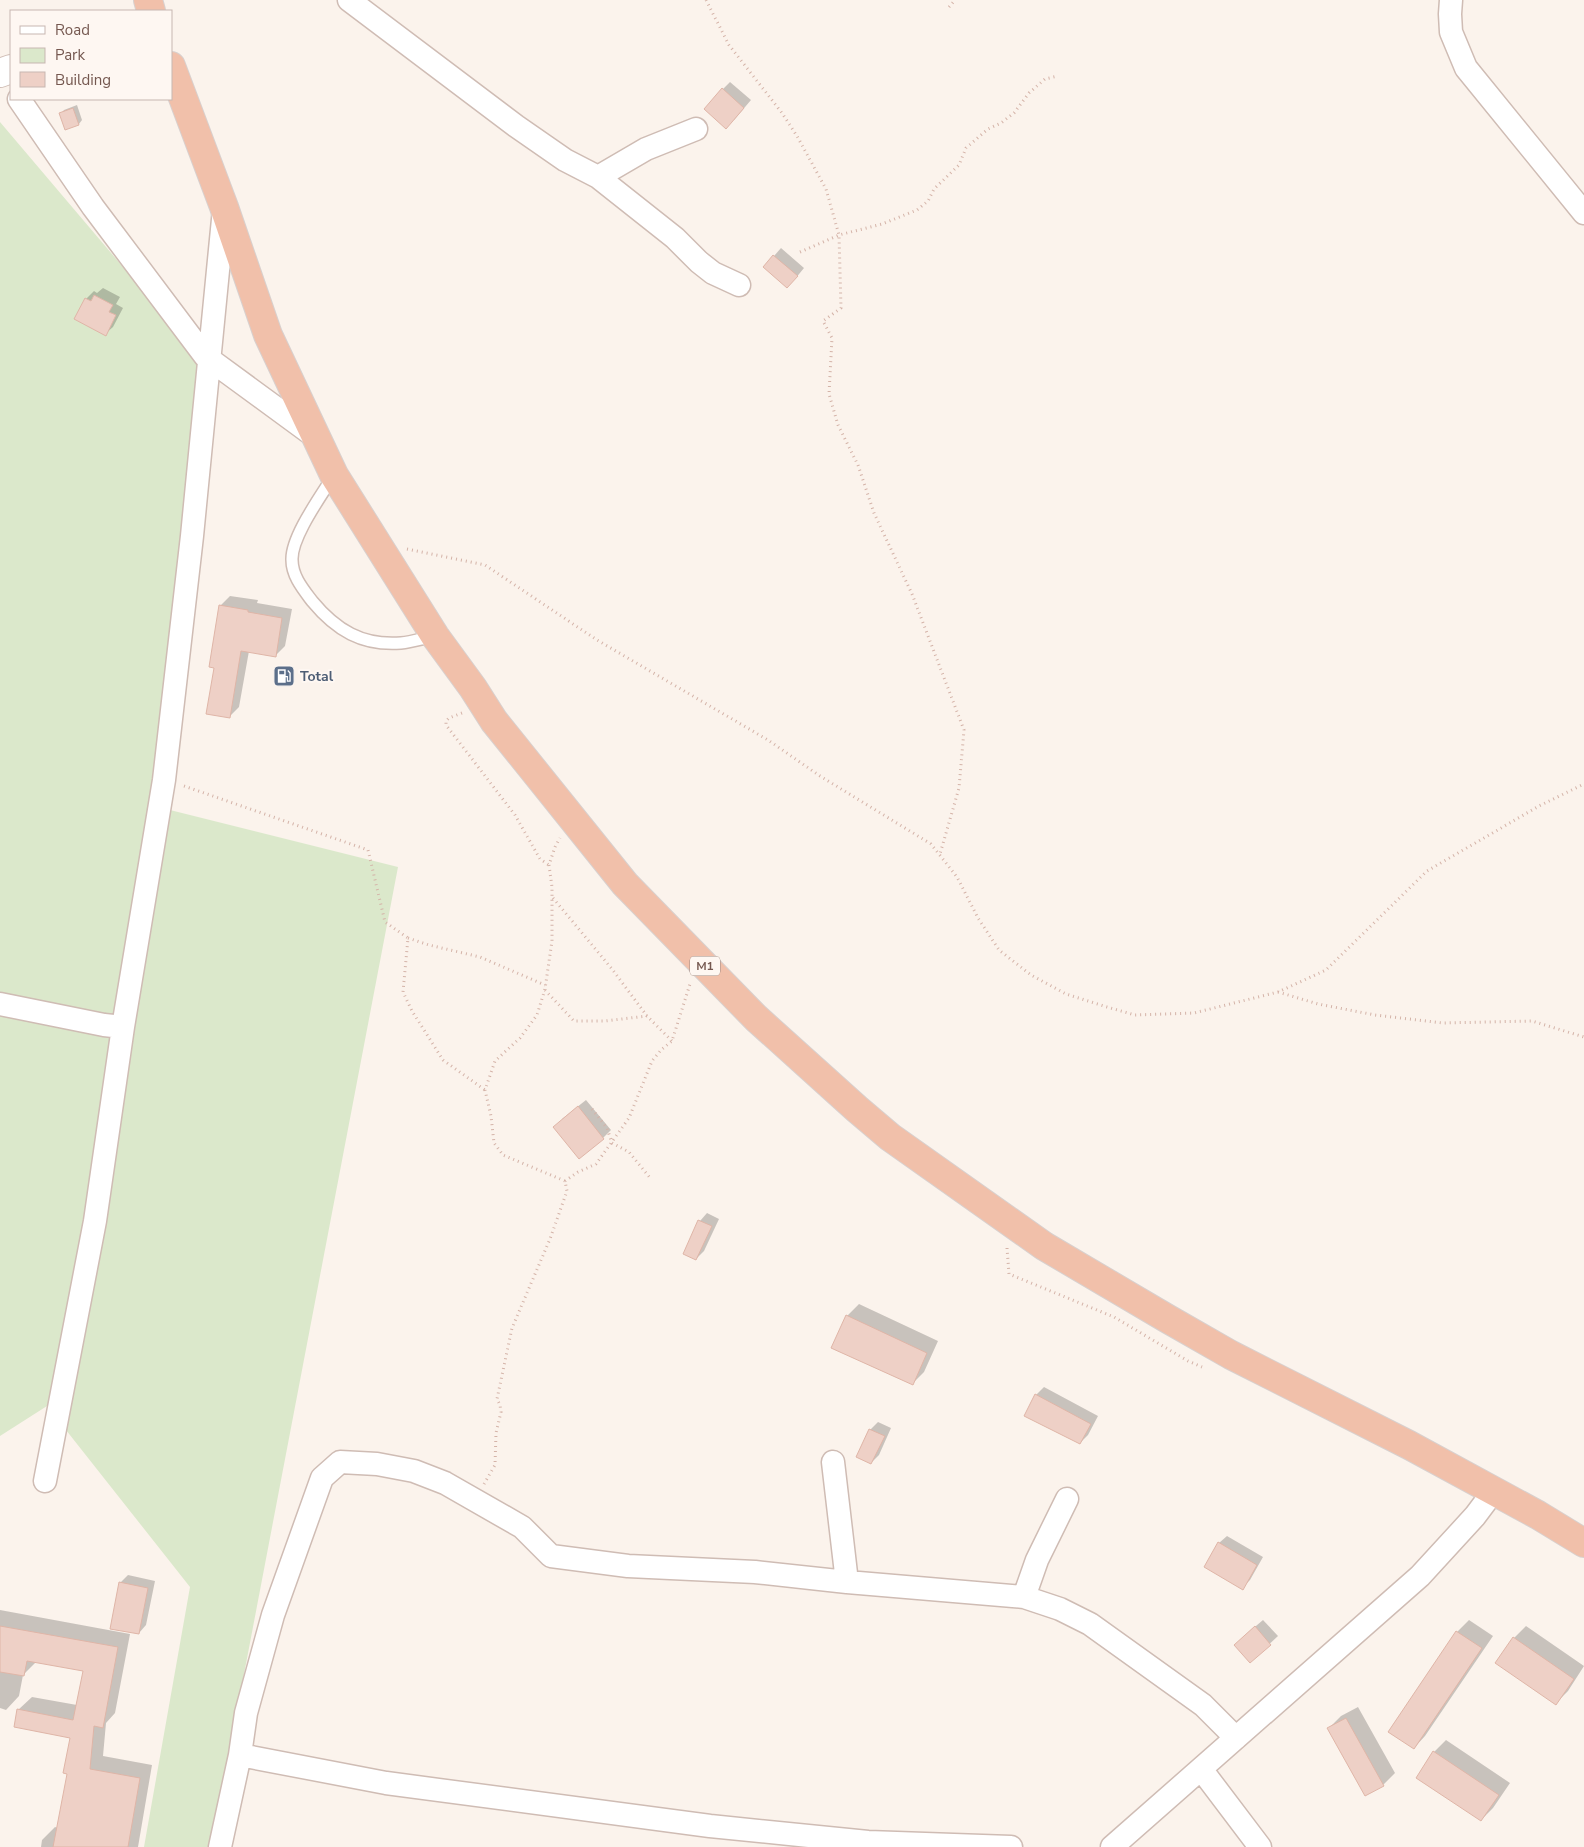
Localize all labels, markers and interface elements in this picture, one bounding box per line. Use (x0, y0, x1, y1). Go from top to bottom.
legend (10, 10, 172, 100)
text: Road (55, 20, 90, 40)
text: Park (55, 45, 85, 65)
text: Building (55, 70, 111, 90)
fuel station icon: Total (272, 664, 296, 688)
place label: Total (300, 667, 334, 686)
road number: M1 (690, 956, 720, 976)

